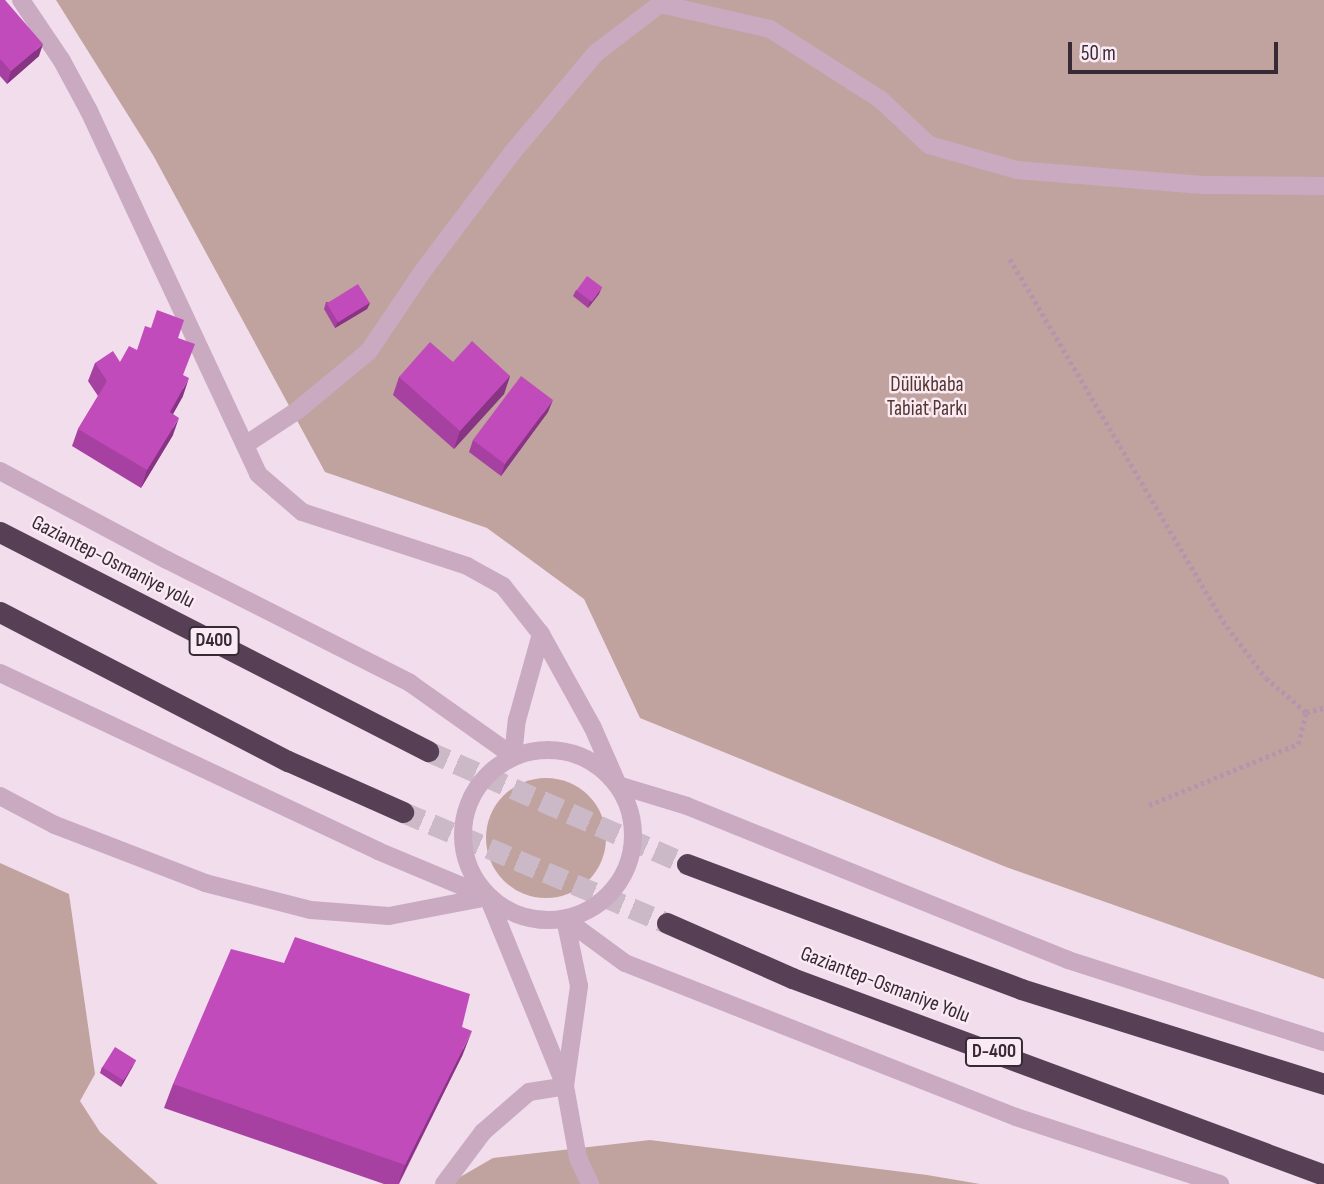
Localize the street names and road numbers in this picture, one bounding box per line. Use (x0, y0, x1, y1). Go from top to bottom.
street label: Gaziantep-Osmaniye yolu (27, 510, 199, 614)
road number: D400 (188, 626, 240, 656)
street label: Gaziantep-Osmaniye Yolu (797, 941, 973, 1029)
road number: D-400 (964, 1036, 1024, 1068)

